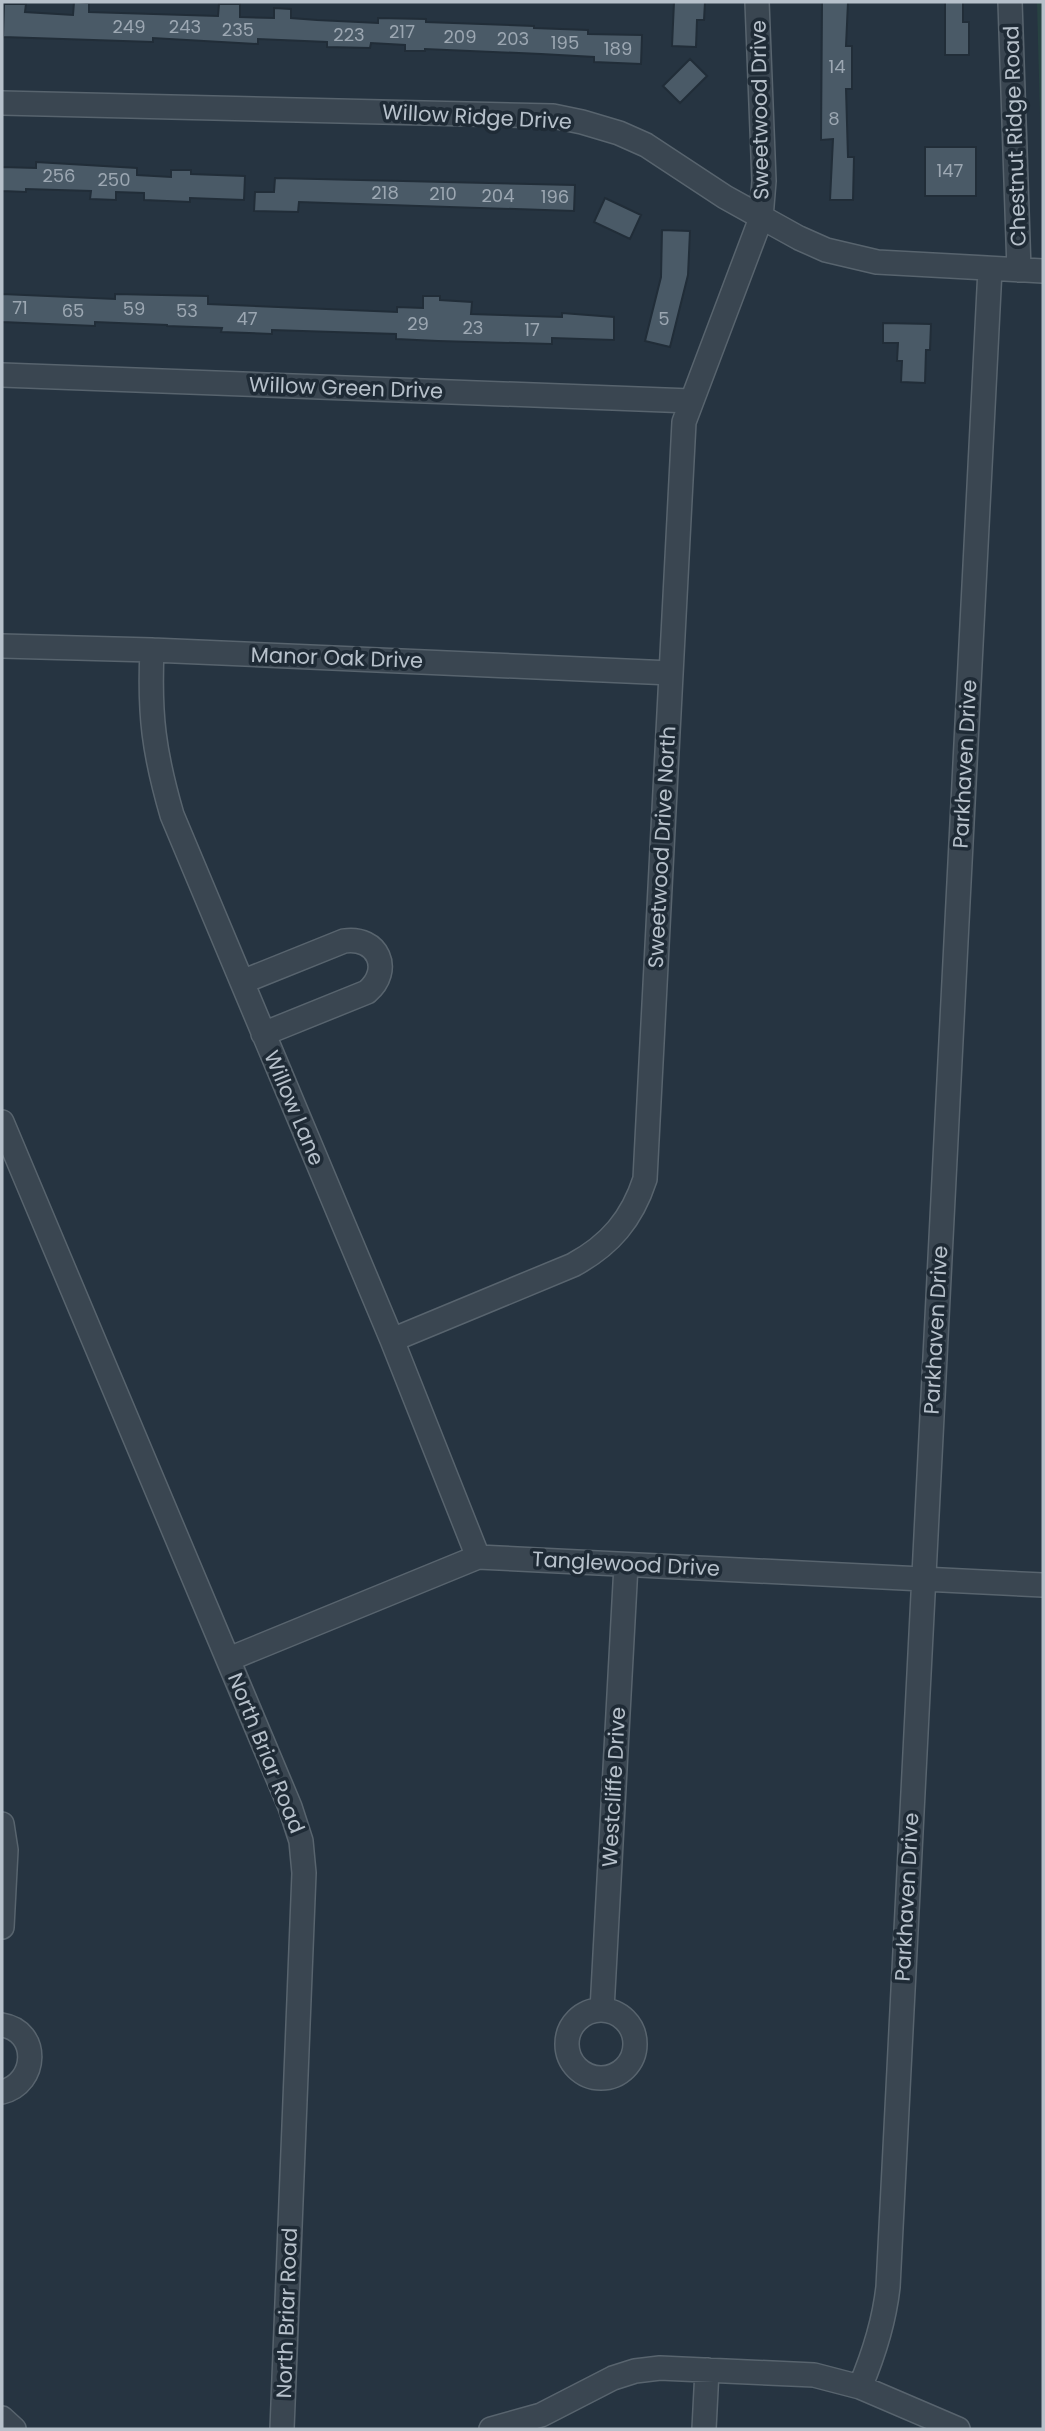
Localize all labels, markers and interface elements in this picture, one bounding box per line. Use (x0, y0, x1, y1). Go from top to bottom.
house number: 249 (112, 14, 146, 39)
house number: 243 (169, 14, 201, 39)
house number: 235 (222, 17, 254, 42)
house number: 217 (389, 19, 415, 44)
street label: Sweetwood Drive (743, 20, 776, 200)
house number: 223 (333, 22, 365, 47)
house number: 209 (444, 24, 477, 49)
street label: Chestnut Ridge Road (996, 25, 1033, 247)
house number: 203 (497, 26, 529, 51)
house number: 195 (551, 30, 579, 55)
house number: 189 (604, 36, 632, 61)
house number: 14 (828, 54, 846, 79)
street label: Willow Ridge Drive (381, 97, 573, 136)
house number: 8 (828, 106, 840, 131)
house number: 147 (937, 158, 964, 183)
house number: 256 (42, 163, 76, 188)
house number: 250 (98, 167, 130, 192)
house number: 218 (371, 180, 399, 205)
house number: 210 (429, 181, 457, 206)
house number: 204 (482, 183, 514, 208)
house number: 196 (541, 184, 569, 209)
house number: 71 (12, 295, 28, 320)
house number: 59 (123, 296, 145, 321)
house number: 65 (62, 298, 84, 323)
house number: 53 (176, 298, 198, 323)
house number: 47 (236, 306, 258, 331)
house number: 5 (658, 306, 670, 331)
house number: 29 (407, 311, 429, 336)
house number: 23 (463, 315, 483, 340)
house number: 17 (524, 317, 540, 342)
street label: Willow Green Drive (248, 370, 444, 405)
street label: Manor Oak Drive (250, 640, 424, 675)
street label: Parkhaven Drive (946, 679, 983, 849)
street label: Sweetwood Drive North (641, 725, 682, 969)
street label: Willow Lane (257, 1046, 332, 1170)
street label: Parkhaven Drive (917, 1245, 954, 1415)
street label: Tanglewood Drive (531, 1544, 721, 1583)
street label: North Briar Road (221, 1668, 312, 1837)
street label: Westcliffe Drive (595, 1706, 632, 1868)
street label: Parkhaven Drive (888, 1812, 925, 1982)
street label: North Briar Road (269, 2227, 304, 2399)

